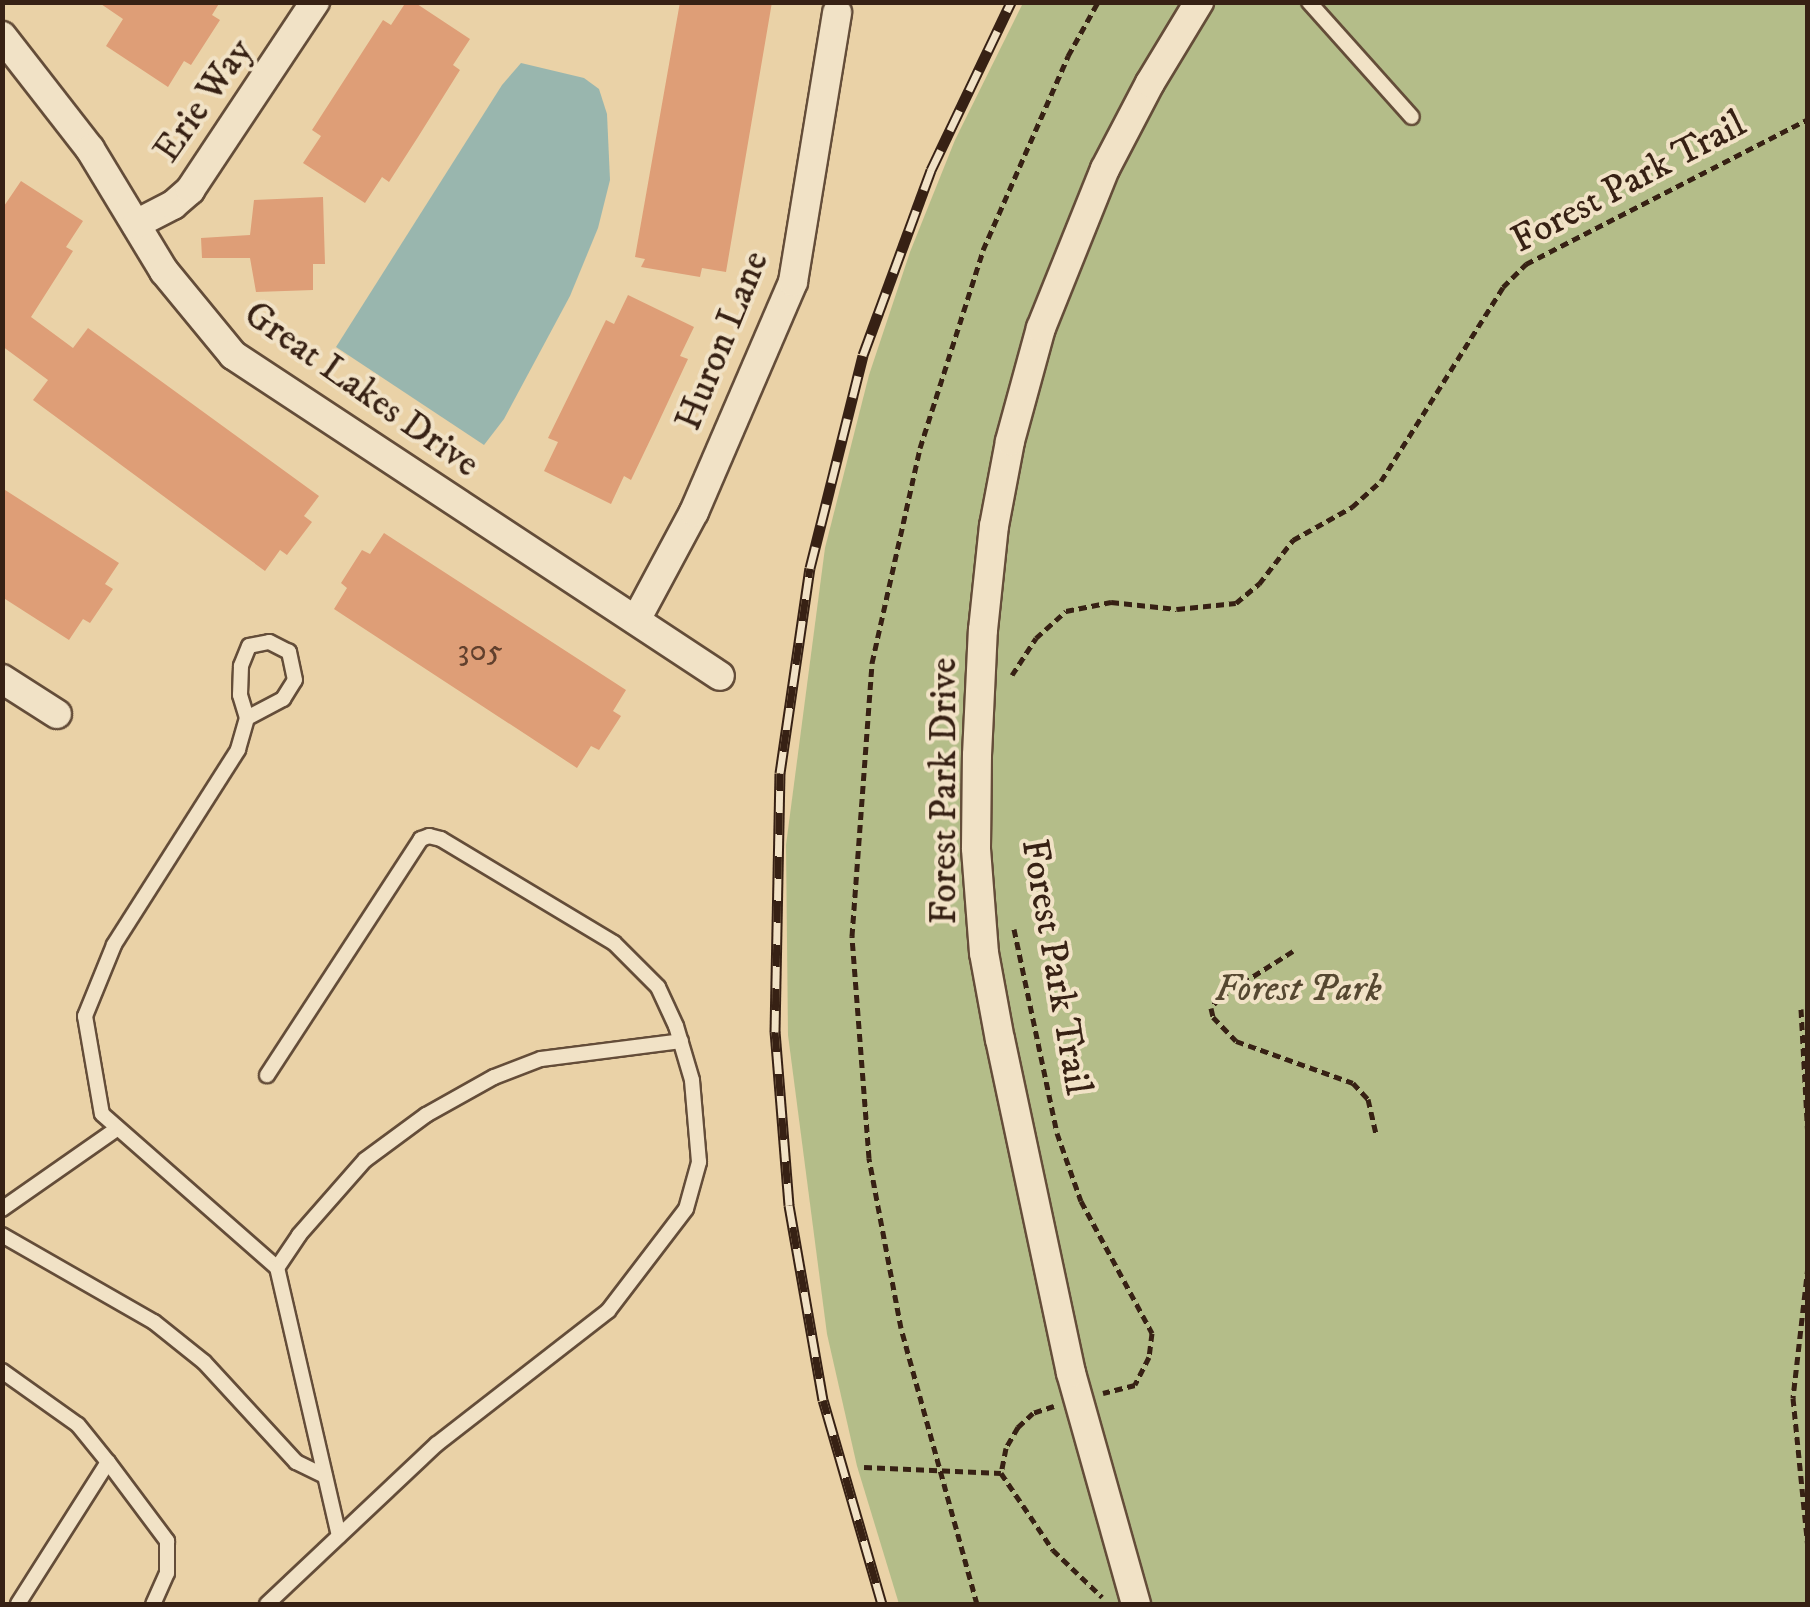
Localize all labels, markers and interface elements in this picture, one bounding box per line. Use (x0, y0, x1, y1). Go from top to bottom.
street label: Erie Way (145, 30, 263, 172)
street label: Forest Park Trail (1504, 102, 1754, 264)
street label: Huron Lane (666, 245, 780, 437)
street label: Great Lakes Drive (235, 292, 487, 488)
house number: 305 (457, 632, 503, 670)
street label: Forest Park Drive (922, 657, 968, 925)
street label: Forest Park Trail (1010, 836, 1100, 1098)
park label: Forest Park (1214, 967, 1382, 1013)

